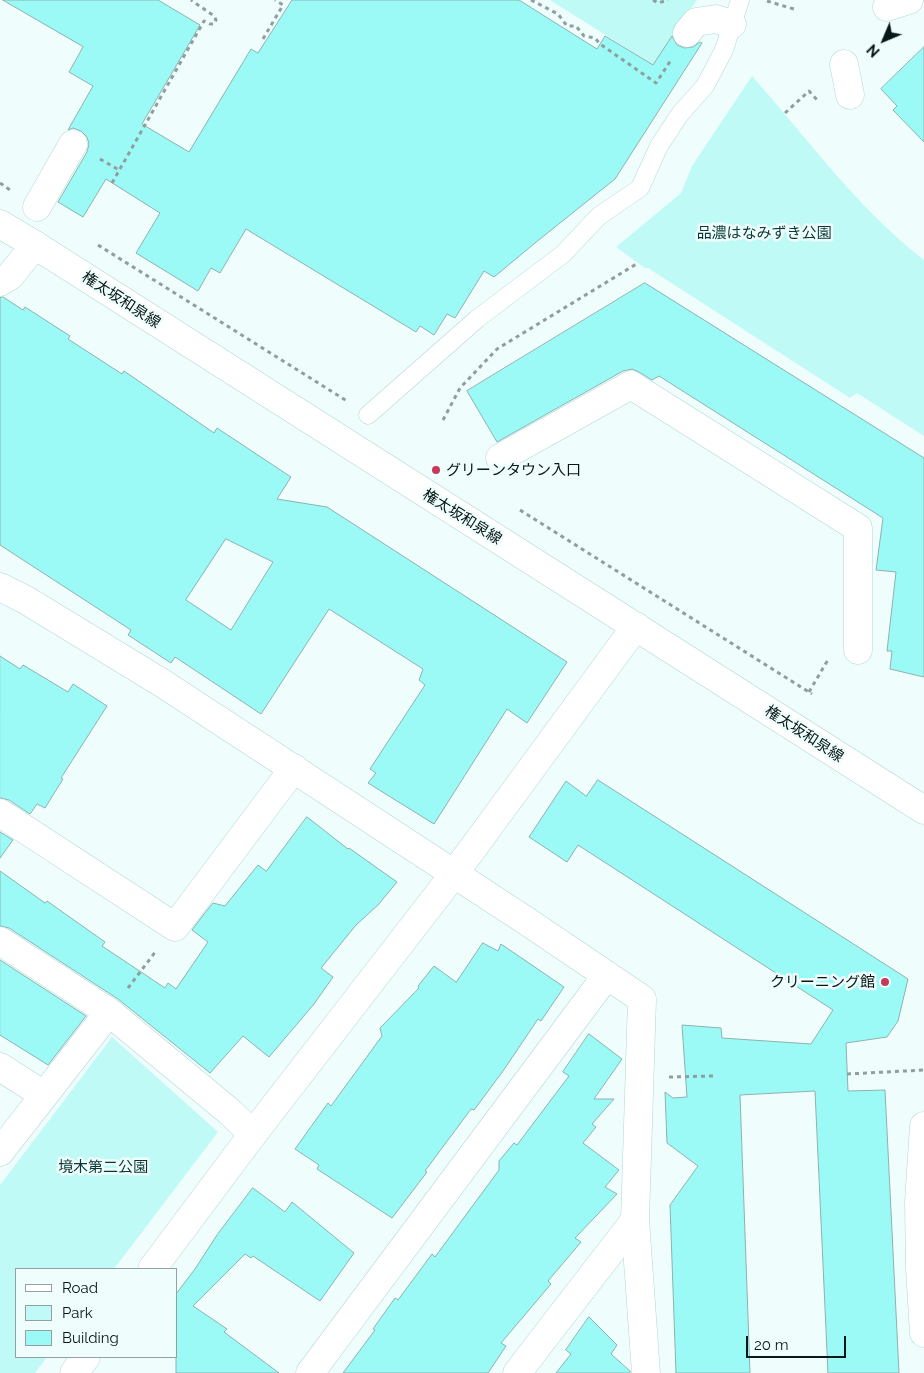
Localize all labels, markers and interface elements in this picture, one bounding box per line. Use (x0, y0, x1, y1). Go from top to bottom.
north arrow (859, 15, 909, 65)
text: N (864, 41, 883, 60)
park label: 品濃はなみずき公園 (697, 224, 831, 242)
street label: 権太坂和泉線 (78, 268, 164, 332)
place label: グリーンタウン入口 (446, 461, 581, 479)
marker: グリーンタウン入口 (430, 464, 442, 476)
street label: 権太坂和泉線 (419, 486, 505, 548)
street label: 権太坂和泉線 (761, 702, 847, 766)
place label: クリーニング館 (770, 973, 875, 991)
marker: クリーニング館 (879, 976, 891, 988)
park label: 境木第二公園 (58, 1158, 148, 1176)
legend (15, 1268, 178, 1358)
text: Road (62, 1279, 98, 1297)
text: Park (62, 1304, 93, 1322)
scale bar (749, 1326, 849, 1358)
text: Building (62, 1329, 119, 1347)
text: 20 m (754, 1336, 789, 1354)

